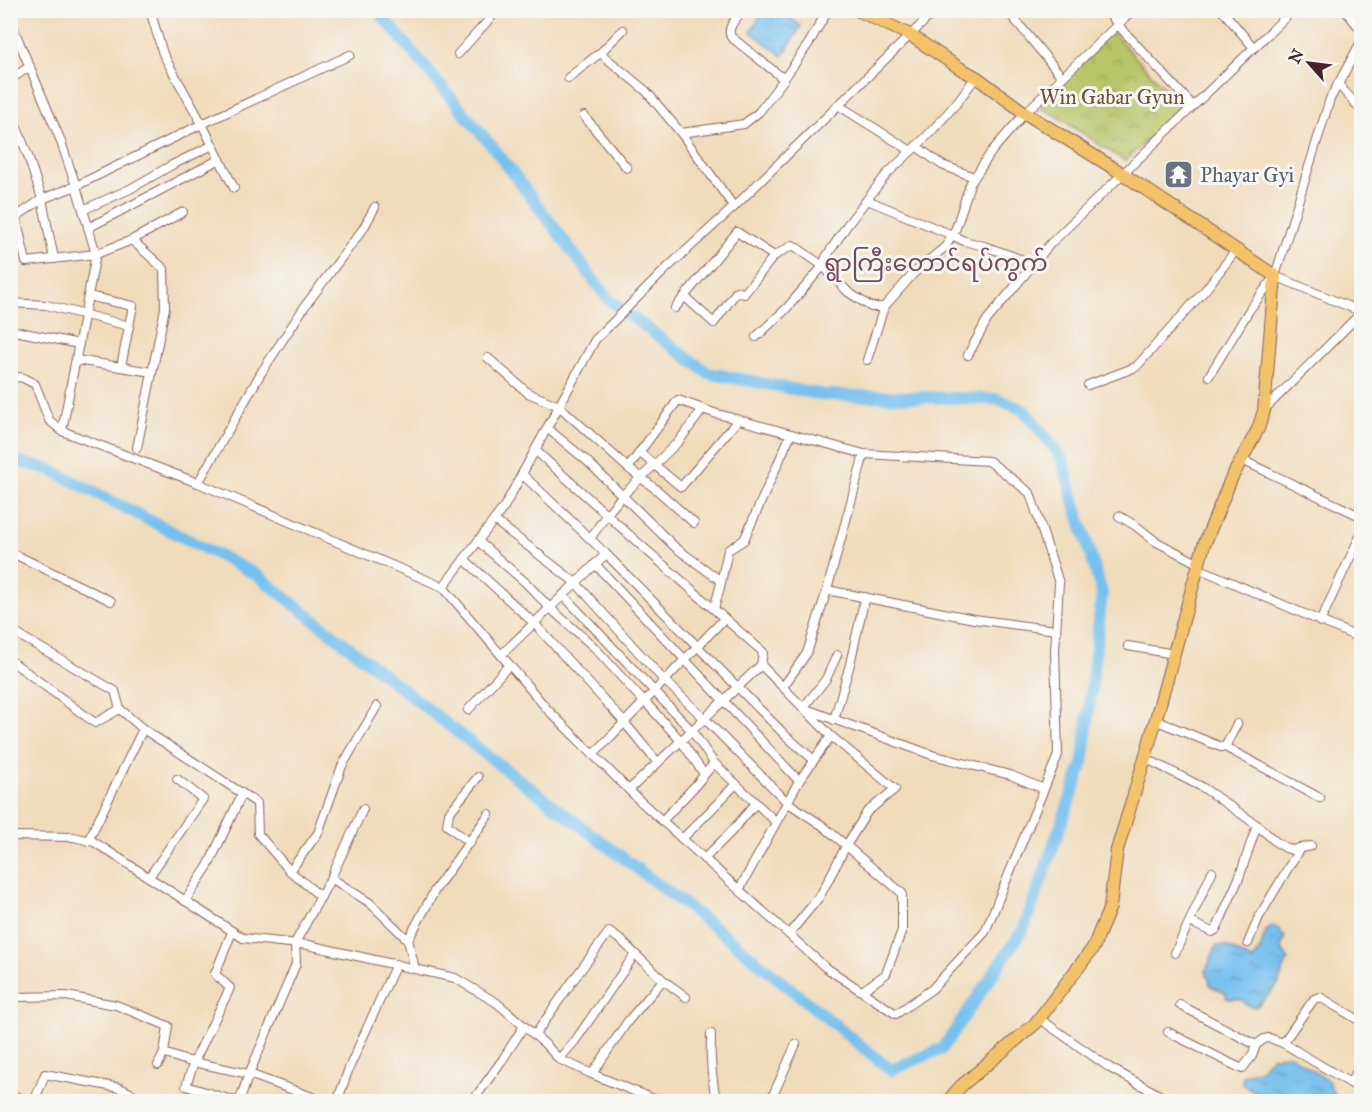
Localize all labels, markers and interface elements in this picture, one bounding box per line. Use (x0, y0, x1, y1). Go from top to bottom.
north arrow (1279, 33, 1339, 93)
text: N (1285, 45, 1308, 67)
park label: Win Gabar Gyun (1039, 84, 1185, 110)
temple icon: Phayar Gyi (1163, 159, 1195, 191)
place label: Phayar Gyi (1200, 162, 1295, 188)
district label: ရွာကြီးတောင်ရပ်ကွက် (824, 247, 1048, 282)

